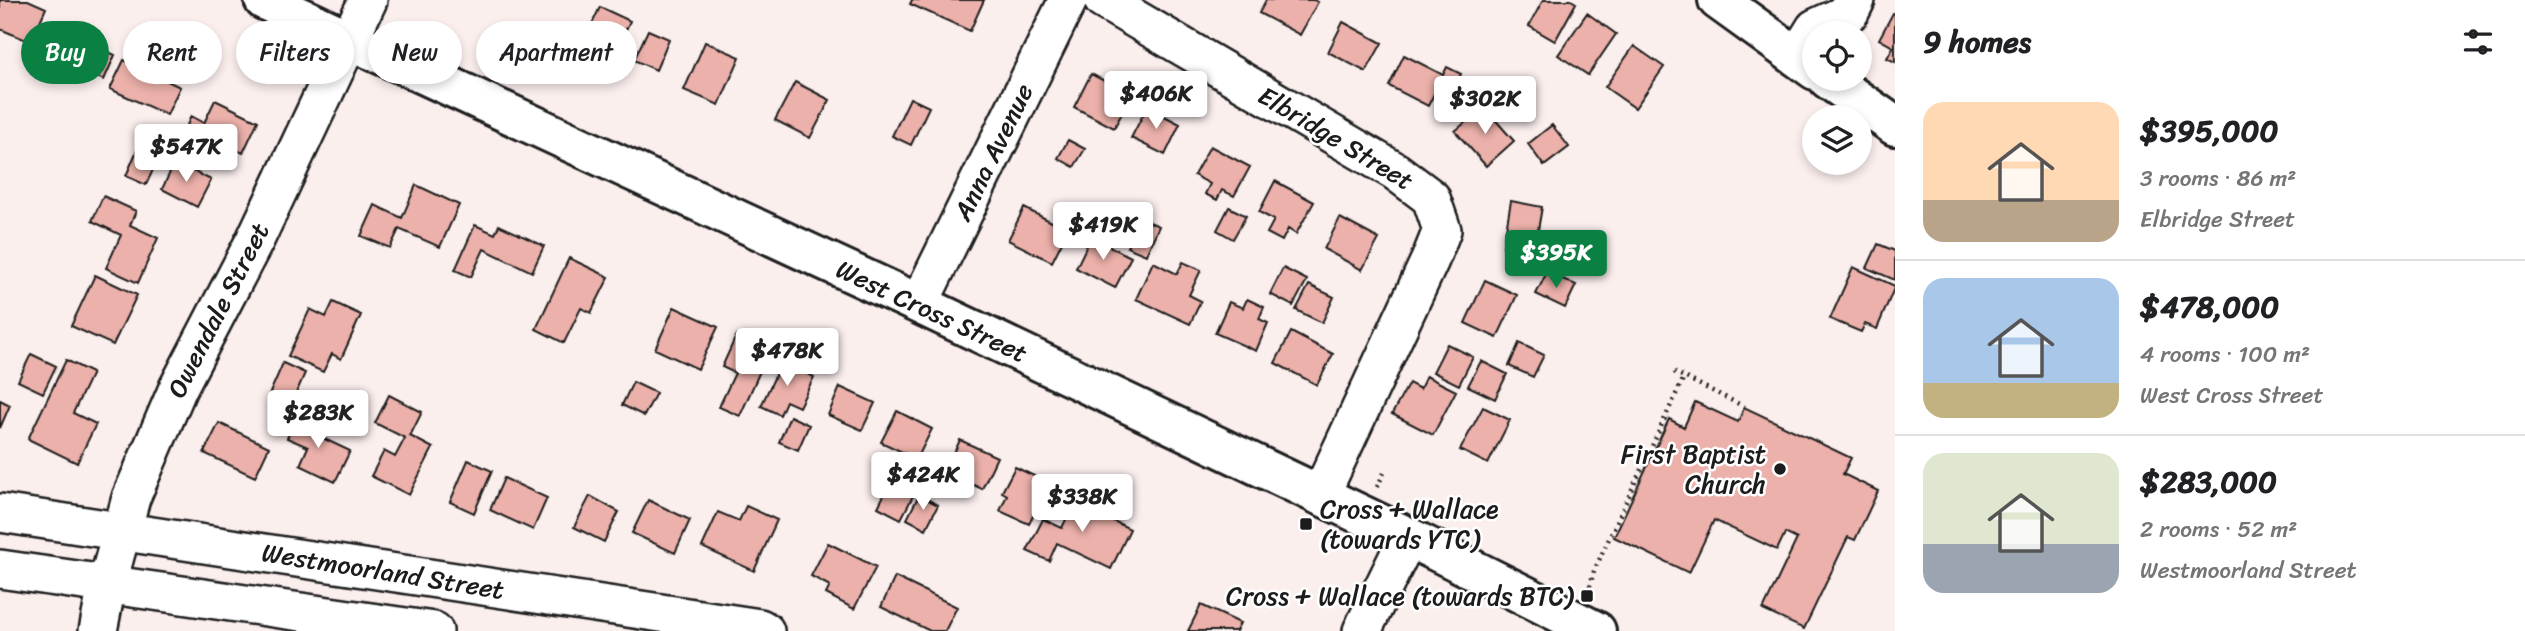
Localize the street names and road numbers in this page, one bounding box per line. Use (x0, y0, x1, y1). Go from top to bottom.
street label: Elbridge Street (1249, 73, 1423, 203)
street label: Anna Avenue (939, 75, 1046, 230)
street label: Owendale Street (154, 214, 282, 406)
street label: West Cross Street (828, 246, 1036, 376)
street label: Westmoorland Street (258, 529, 508, 613)

